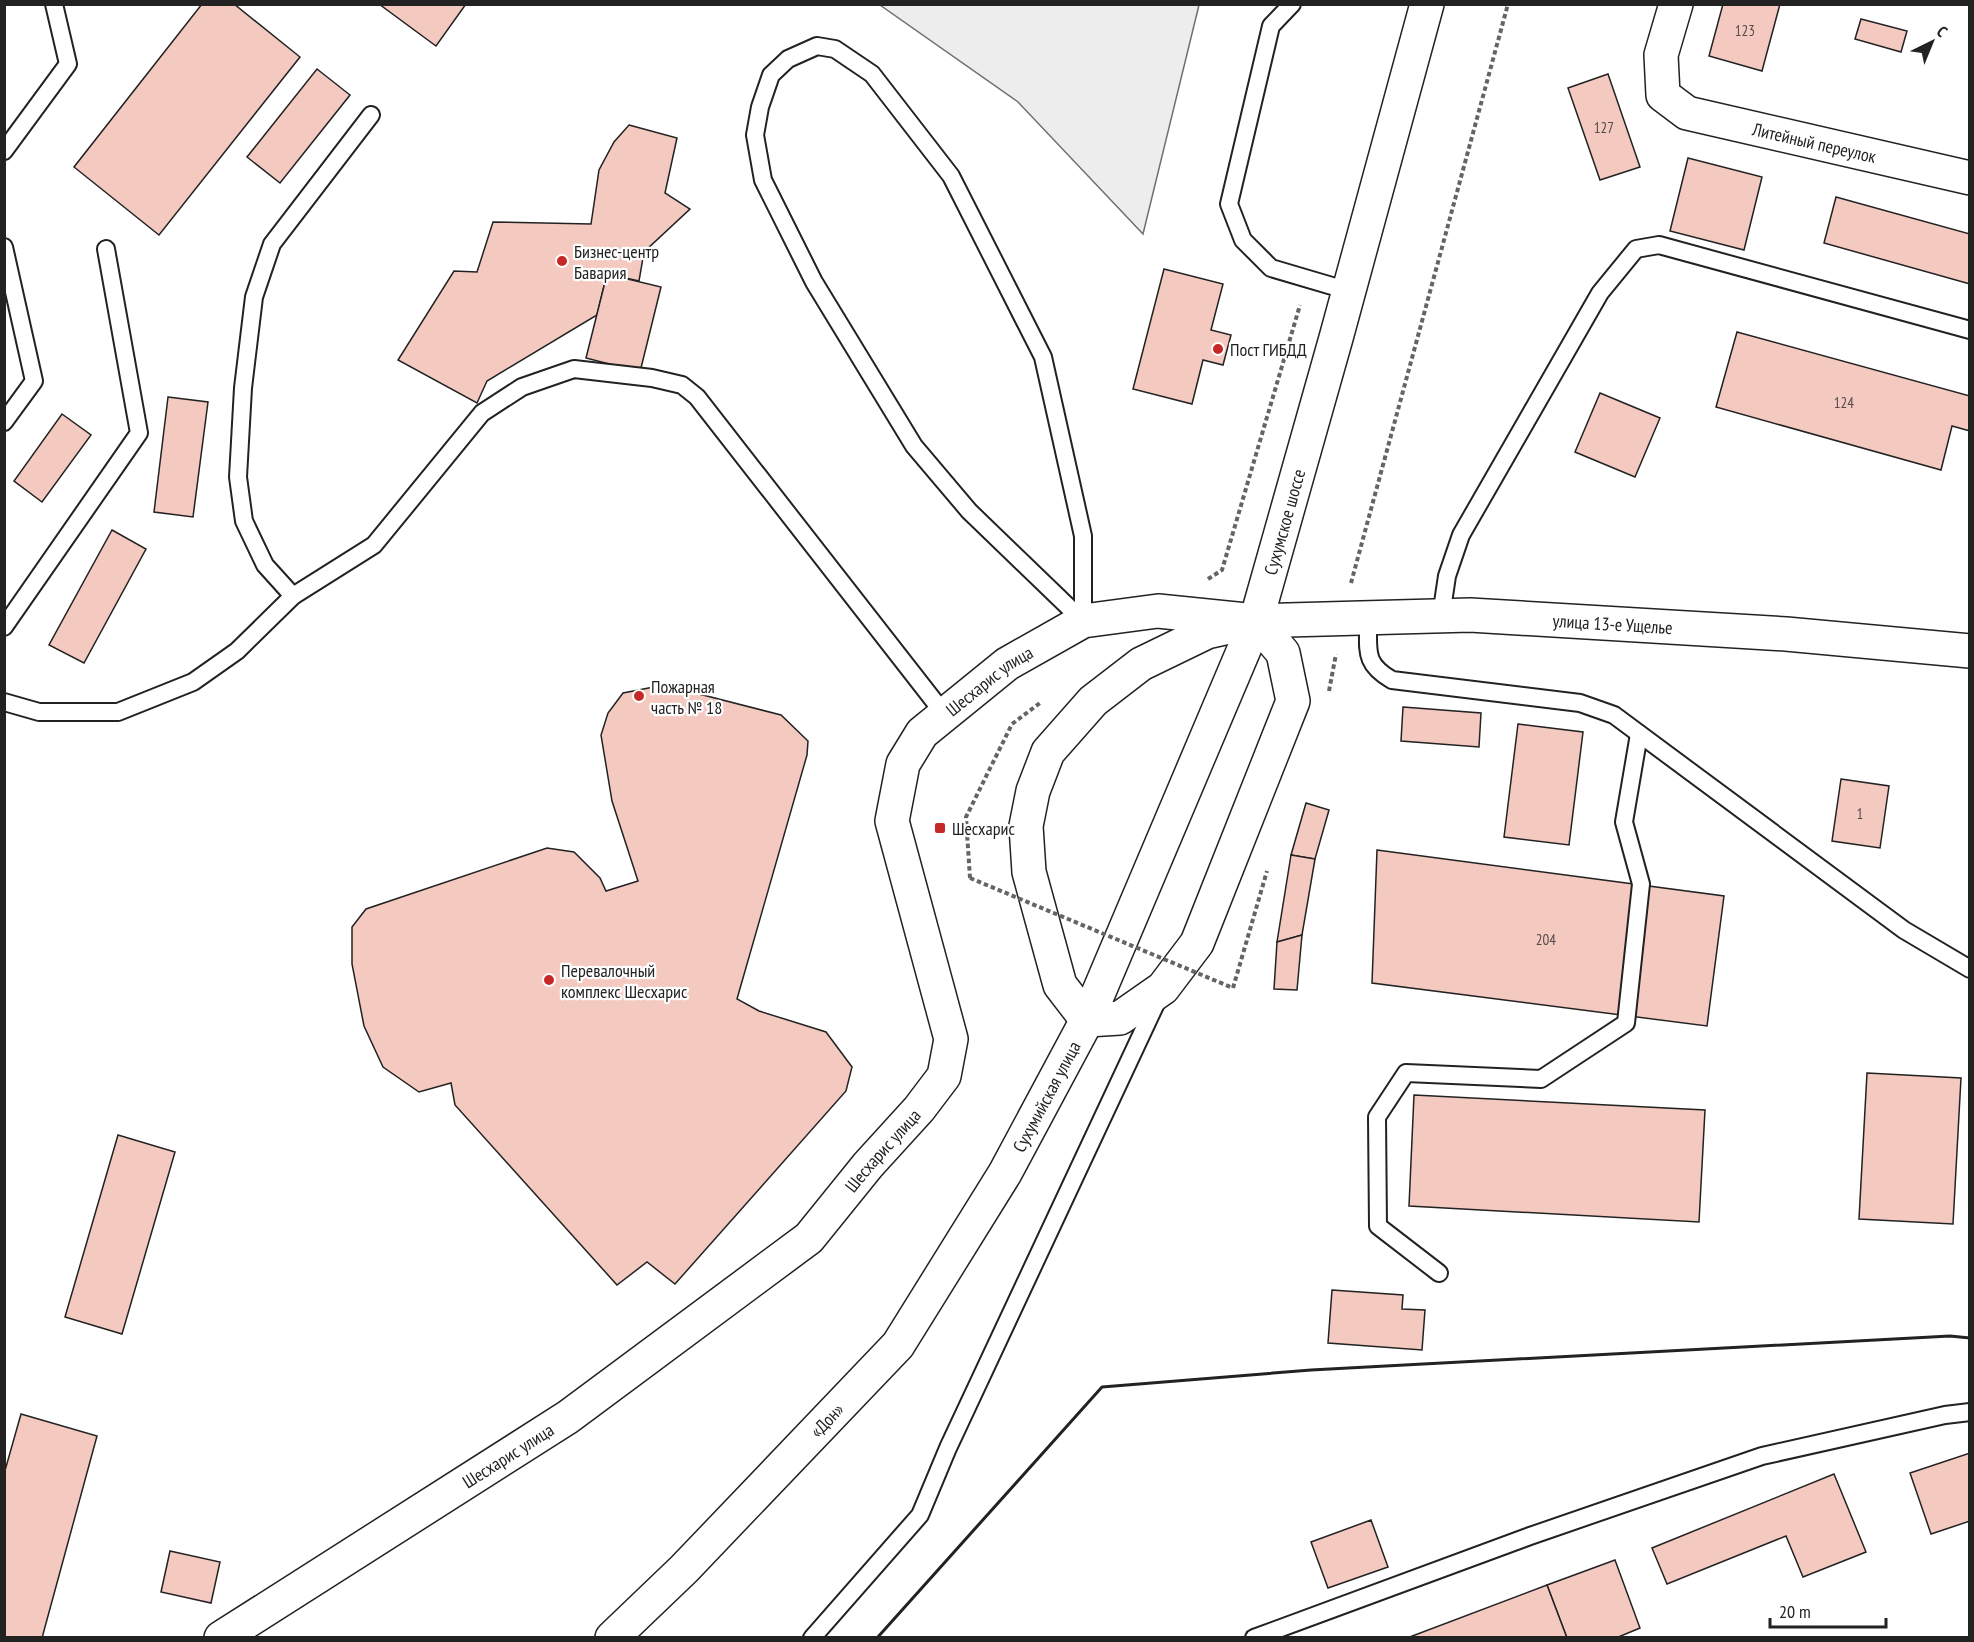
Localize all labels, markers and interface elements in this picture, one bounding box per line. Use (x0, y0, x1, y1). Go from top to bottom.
north arrow (1902, 12, 1962, 72)
house number: 123 (1735, 21, 1755, 40)
text: С (1933, 21, 1952, 41)
street label: Литейный переулок (1750, 117, 1878, 168)
house number: 127 (1594, 118, 1614, 137)
place label: Бизнес-центр Бавария (574, 240, 659, 284)
marker: Бизнес-центр Бавария (555, 254, 569, 268)
place label: Пост ГИБДД (1230, 338, 1307, 361)
marker: Пост ГИБДД (1211, 342, 1225, 356)
house number: 124 (1834, 393, 1854, 412)
street label: Сухумское шоссе (1258, 466, 1310, 577)
street label: улица 13-е Ущелье (1552, 608, 1673, 639)
street label: Шесхарис улица (941, 640, 1037, 721)
place label: Пожарная часть № 18 (651, 675, 722, 719)
marker: Пожарная часть № 18 (632, 689, 646, 703)
house number: 1 (1857, 804, 1863, 823)
place label: Шесхарис (952, 817, 1015, 840)
marker: Шесхарис (933, 821, 947, 835)
house number: 204 (1536, 930, 1556, 949)
place label: Перевалочный комплекс Шесхарис (561, 959, 688, 1003)
marker: Перевалочный комплекс Шесхарис (542, 973, 556, 987)
street label: Сухумийская улица (1007, 1037, 1085, 1156)
street label: Шесхарис улица (839, 1104, 925, 1197)
street label: «Дон» (805, 1398, 848, 1442)
street label: Шесхарис улица (458, 1418, 558, 1493)
scale bar (1770, 1591, 1886, 1629)
text: 20 m (1779, 1600, 1811, 1623)

